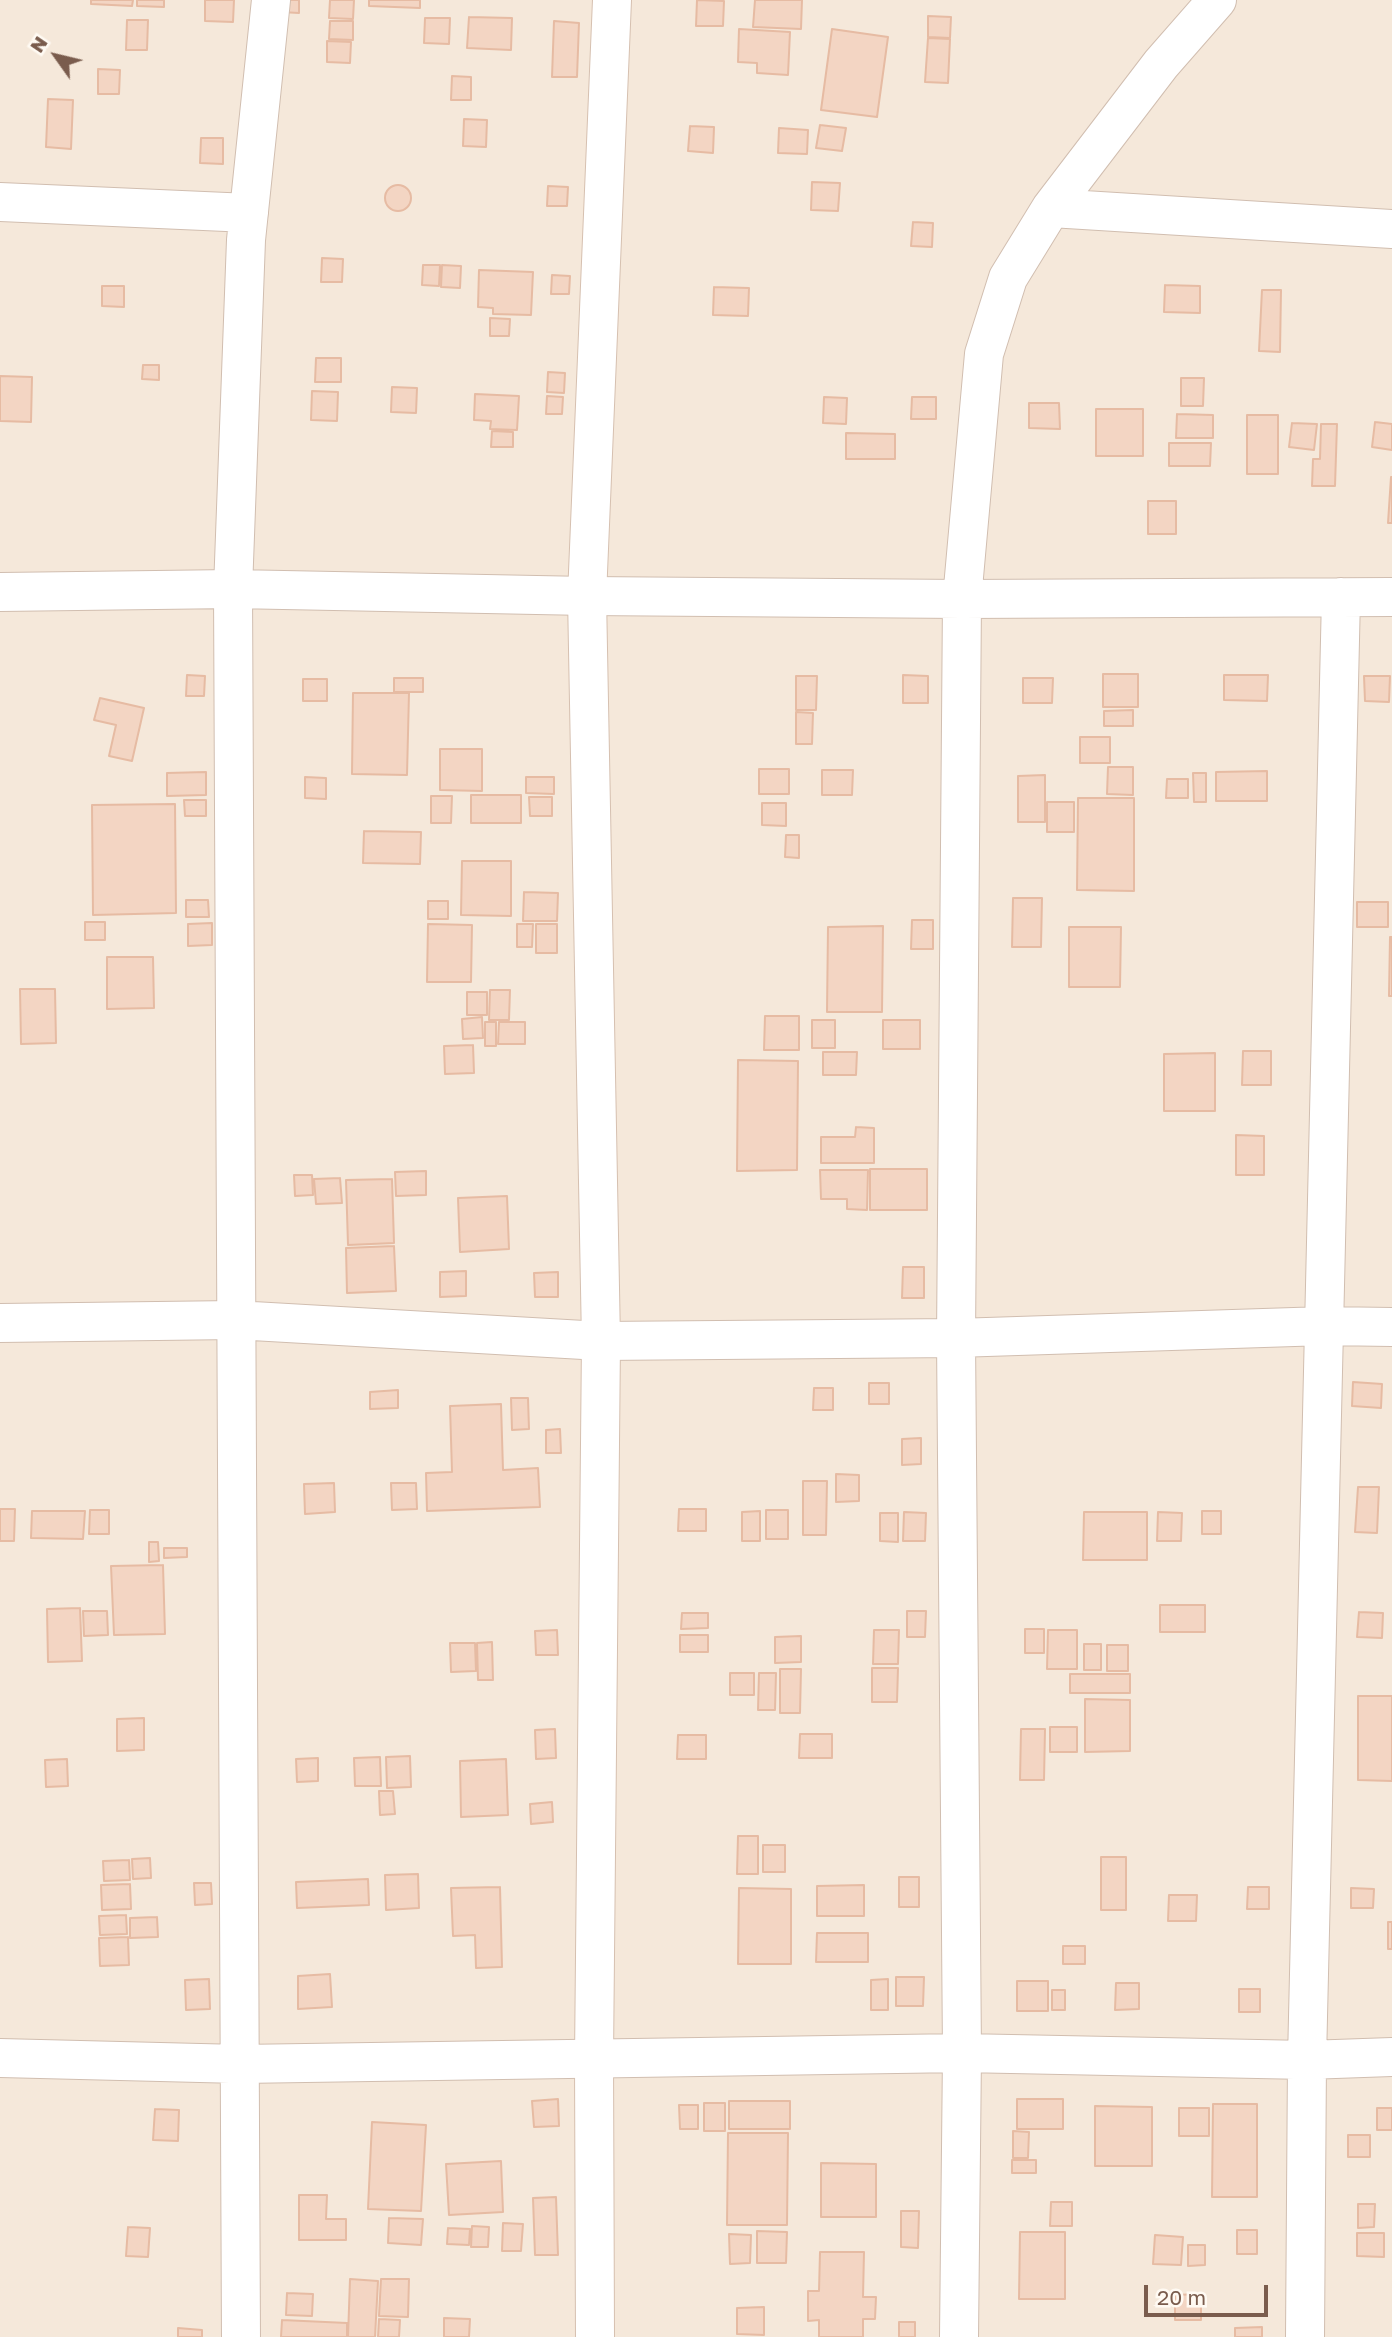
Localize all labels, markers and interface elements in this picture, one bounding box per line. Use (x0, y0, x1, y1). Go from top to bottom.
north arrow (21, 21, 91, 91)
text: N (25, 32, 52, 56)
scale bar (1147, 2270, 1271, 2314)
text: 20 m (1157, 2284, 1206, 2310)

